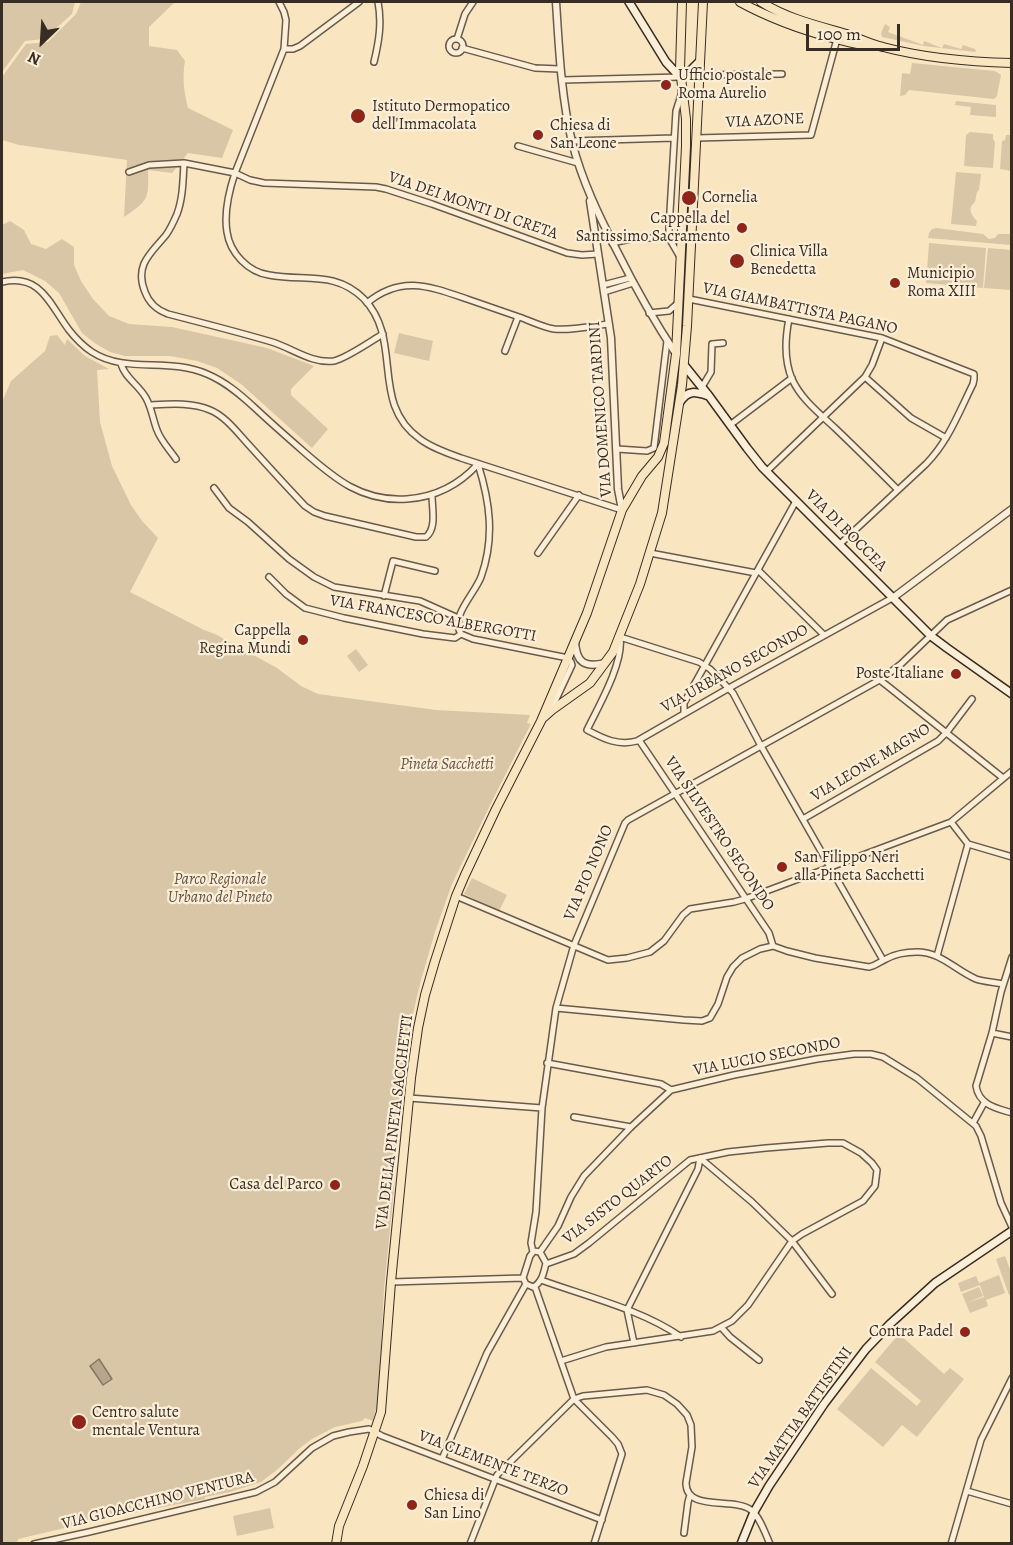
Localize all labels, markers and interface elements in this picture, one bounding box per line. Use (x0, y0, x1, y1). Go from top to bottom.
north arrow (12, 12, 72, 72)
scale bar (809, 12, 904, 50)
text: 100 m (817, 22, 861, 46)
text: N (24, 46, 44, 71)
place label: Ufficio postale Roma Aurelio (678, 66, 772, 104)
marker: Ufficio postale Roma Aurelio (659, 78, 673, 92)
place label: Istituto Dermopatico dell'Immacolata (372, 97, 510, 135)
marker: Istituto Dermopatico dell'Immacolata (349, 107, 367, 125)
street label: VIA AZONE (725, 109, 805, 133)
place label: Chiesa di San Leone (550, 116, 617, 154)
marker: Chiesa di San Leone (531, 128, 545, 142)
street label: VIA DEI MONTI DI CRETA (386, 168, 560, 244)
place label: Cornelia (702, 188, 758, 208)
marker: Cornelia (680, 189, 698, 207)
place label: Cappella del Santissimo Sacramento (576, 209, 730, 247)
marker: Cappella del Santissimo Sacramento (735, 221, 749, 235)
place label: Clinica Villa Benedetta (750, 242, 828, 280)
marker: Clinica Villa Benedetta (728, 252, 746, 270)
place label: Municipio Roma XIII (907, 264, 976, 302)
marker: Municipio Roma XIII (888, 276, 902, 290)
street label: VIA GIAMBATTISTA PAGANO (701, 279, 899, 339)
street label: VIA DOMENICO TARDINI (585, 320, 617, 498)
street label: VIA DI BOCCEA (801, 486, 891, 576)
street label: VIA FRANCESCO ALBERGOTTI (328, 591, 538, 647)
street label: VIA URBANO SECONDO (658, 620, 812, 718)
place label: Cappella Regina Mundi (199, 621, 291, 659)
marker: Cappella Regina Mundi (296, 633, 310, 647)
place label: Poste Italiane (856, 664, 944, 684)
marker: Poste Italiane (949, 667, 963, 681)
street label: VIA LEONE MAGNO (808, 720, 934, 806)
street label: VIA SILVESTRO SECONDO (660, 753, 778, 915)
park label: Pineta Sacchetti (400, 755, 494, 775)
street label: VIA PIO NONO (560, 822, 618, 924)
place label: San Filippo Neri alla Pineta Sacchetti (794, 848, 925, 886)
marker: San Filippo Neri alla Pineta Sacchetti (775, 860, 789, 874)
park label: Parco Regionale Urbano del Pineto (168, 870, 272, 908)
street label: VIA DELLA PINETA SACCHETTI (372, 1014, 418, 1230)
street label: VIA LUCIO SECONDO (692, 1033, 842, 1081)
street label: VIA SISTO QUARTO (559, 1151, 677, 1249)
place label: Casa del Parco (229, 1175, 323, 1195)
marker: Casa del Parco (328, 1178, 342, 1192)
place label: Contra Padel (869, 1322, 953, 1342)
marker: Contra Padel (958, 1325, 972, 1339)
street label: VIA MATTIA BATTISTINI (745, 1344, 857, 1492)
place label: Centro salute mentale Ventura (92, 1403, 200, 1441)
marker: Centro salute mentale Ventura (70, 1413, 88, 1431)
street label: VIA CLEMENTE TERZO (415, 1427, 571, 1501)
street label: VIA GIOACCHINO VENTURA (60, 1468, 256, 1534)
place label: Chiesa di San Lino (424, 1486, 484, 1524)
marker: Chiesa di San Lino (405, 1498, 419, 1512)

